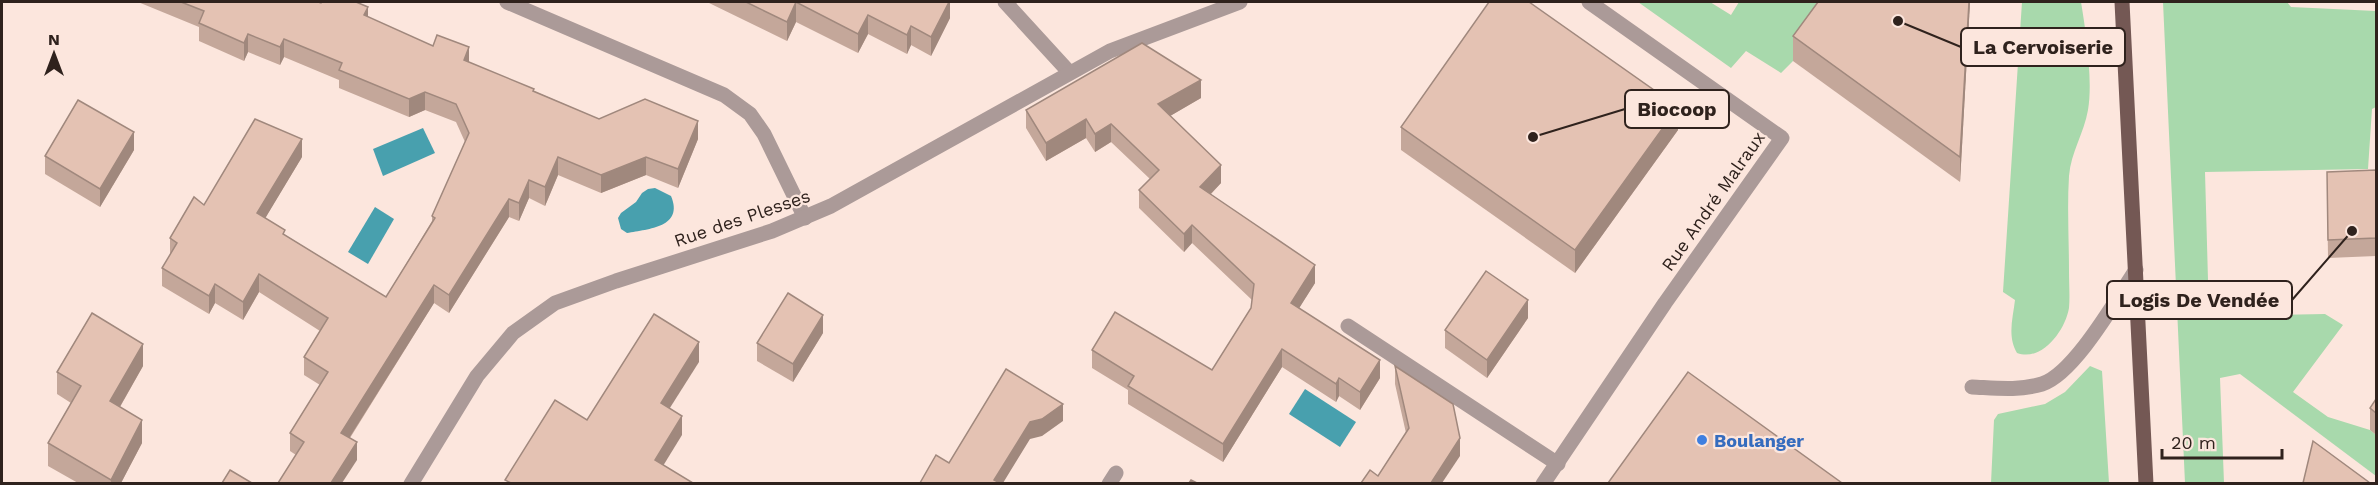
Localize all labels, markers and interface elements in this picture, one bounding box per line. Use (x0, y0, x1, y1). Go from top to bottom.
north arrow (24, 24, 84, 84)
callout: La Cervoiserie (1961, 28, 2125, 66)
text: N (48, 30, 60, 49)
text: La Cervoiserie (1973, 35, 2113, 59)
callout: Biocoop (1625, 90, 1729, 128)
text: Biocoop (1637, 97, 1717, 121)
street label: Rue André Malraux (1657, 127, 1769, 275)
street label: Rue des Plesses (671, 185, 813, 251)
callout: Logis De Vendée (2107, 281, 2292, 319)
text: Logis De Vendée (2119, 288, 2279, 312)
scale bar (2162, 422, 2282, 460)
place label: Boulanger (1714, 430, 1804, 451)
text: 20 m (2171, 432, 2216, 453)
marker: Boulanger (1695, 433, 1709, 447)

